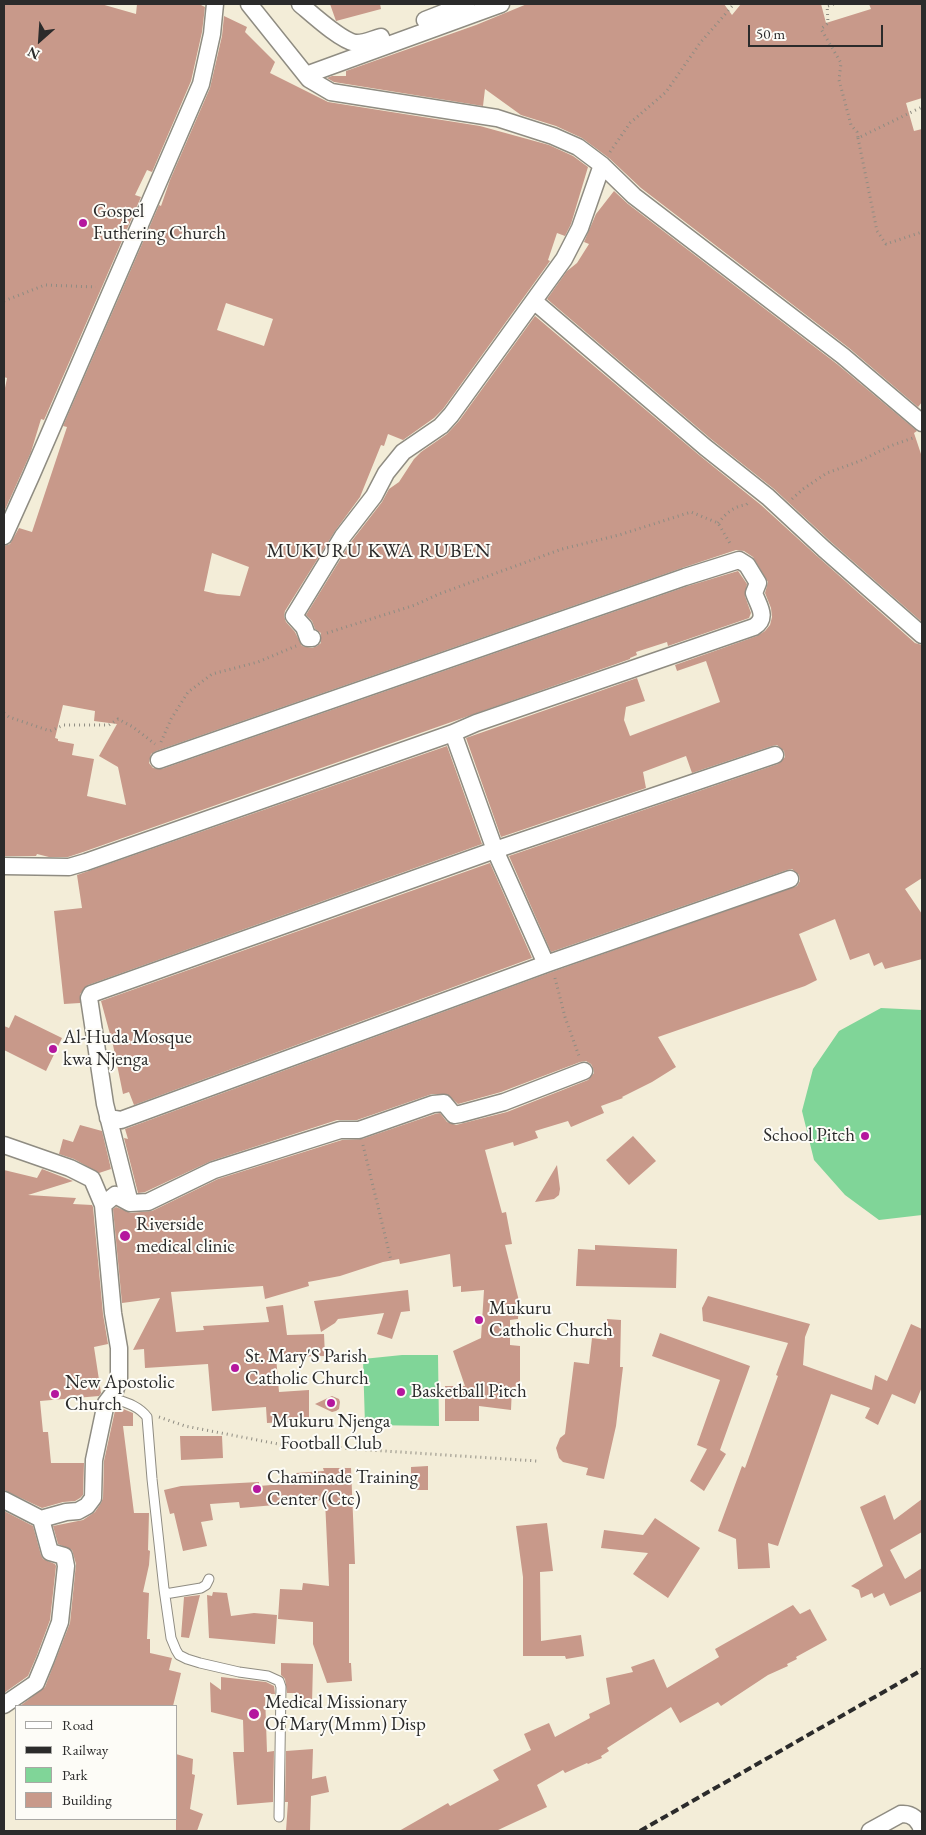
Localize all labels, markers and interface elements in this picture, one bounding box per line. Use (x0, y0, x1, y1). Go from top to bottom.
north arrow (15, 15, 65, 65)
scale bar (751, 15, 886, 47)
text: 50 m (756, 24, 785, 43)
text: N (24, 43, 42, 64)
place label: Gospel Futhering Church (93, 201, 226, 245)
marker: Gospel Futhering Church (77, 217, 89, 229)
district label: MUKURU KWA RUBEN (264, 540, 494, 564)
place label: Al-Huda Mosque kwa Njenga (63, 1027, 192, 1071)
marker: Al-Huda Mosque kwa Njenga (47, 1043, 59, 1055)
place label: School Pitch (763, 1125, 855, 1147)
marker: School Pitch (859, 1130, 871, 1142)
place label: Riverside medical clinic (136, 1214, 235, 1258)
marker: Riverside medical clinic (118, 1229, 132, 1243)
place label: Mukuru Catholic Church (489, 1298, 613, 1342)
marker: Mukuru Catholic Church (473, 1314, 485, 1326)
place label: St. Mary'S Parish Catholic Church (245, 1346, 369, 1390)
marker: St. Mary'S Parish Catholic Church (229, 1362, 241, 1374)
place label: New Apostolic Church (65, 1372, 175, 1416)
place label: Basketball Pitch (411, 1381, 527, 1403)
marker: Basketball Pitch (395, 1386, 407, 1398)
marker: New Apostolic Church (49, 1388, 61, 1400)
marker: Mukuru Njenga Football Club (325, 1397, 337, 1409)
place label: Mukuru Njenga Football Club (272, 1411, 390, 1455)
place label: Chaminade Training Center (Ctc) (267, 1467, 418, 1511)
marker: Chaminade Training Center (Ctc) (251, 1483, 263, 1495)
place label: Medical Missionary Of Mary(Mmm) Disp (265, 1692, 426, 1736)
legend (15, 1705, 178, 1820)
marker: Medical Missionary Of Mary(Mmm) Disp (247, 1707, 261, 1721)
text: Road (62, 1715, 93, 1734)
text: Railway (62, 1740, 108, 1759)
text: Park (62, 1765, 88, 1784)
text: Building (62, 1790, 112, 1809)

